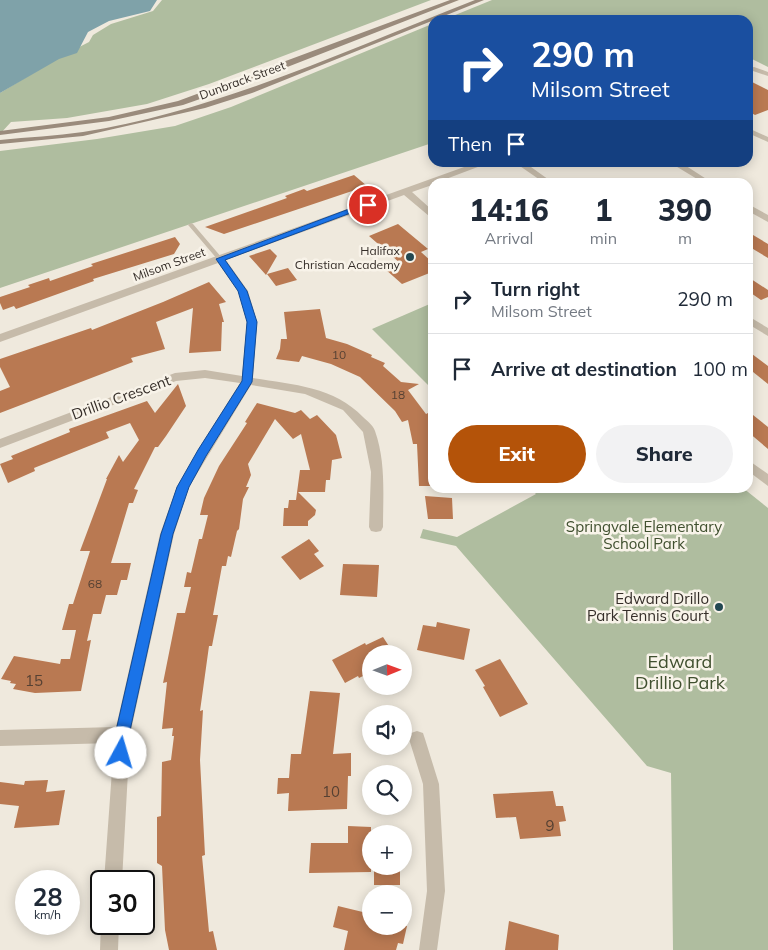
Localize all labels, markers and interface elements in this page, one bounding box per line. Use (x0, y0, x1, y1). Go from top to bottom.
text: 290 m (531, 32, 635, 76)
icon: right (448, 35, 513, 100)
street label: Dunbrack Street (197, 58, 287, 102)
text: Milsom Street (531, 75, 670, 103)
icon: arrive (502, 130, 530, 158)
text: Then (448, 132, 492, 156)
pin (347, 184, 389, 226)
icon: arrive (354, 191, 382, 219)
text: 14:16 (469, 191, 549, 229)
text: 1 (594, 191, 612, 229)
text: 390 (658, 191, 712, 229)
text: Arrival (484, 228, 533, 248)
text: min (590, 228, 617, 248)
text: m (678, 228, 692, 248)
place label: Halifax Christian Academy (295, 243, 401, 272)
street label: Milsom Street (131, 244, 207, 284)
marker: Halifax Christian Academy (404, 251, 416, 263)
text: Turn right (491, 277, 580, 301)
icon: right (448, 285, 476, 313)
text: 290 m (677, 287, 733, 311)
text: Milsom Street (491, 301, 592, 321)
house number: 10 (332, 347, 346, 362)
icon: arrive (448, 355, 476, 383)
text: Arrive at destination (491, 357, 677, 381)
text: 100 m (692, 357, 748, 381)
street label: Drillio Crescent (69, 370, 173, 424)
house number: 18 (391, 387, 405, 402)
button: Exit (448, 425, 586, 483)
button: Share (596, 425, 733, 483)
park label: Springvale Elementary School Park (566, 517, 722, 553)
house number: 68 (88, 576, 102, 591)
place label: Edward Drillo Park Tennis Court (587, 589, 709, 625)
marker: Edward Drillo Park Tennis Court (713, 601, 725, 613)
north arrow (362, 645, 412, 695)
map controls (362, 645, 412, 935)
park label: Edward Drillio Park (635, 650, 726, 694)
house number: 15 (25, 671, 43, 690)
button: sound (362, 705, 412, 755)
position arrow (94, 726, 146, 778)
button: search (362, 765, 412, 815)
house number: 10 (322, 782, 340, 801)
house number: 9 (545, 816, 555, 835)
button: + (362, 825, 412, 875)
speed limit sign: 30 (90, 870, 155, 935)
text: 28 (32, 881, 63, 912)
button: − (362, 885, 412, 935)
text: km/h (34, 907, 61, 922)

